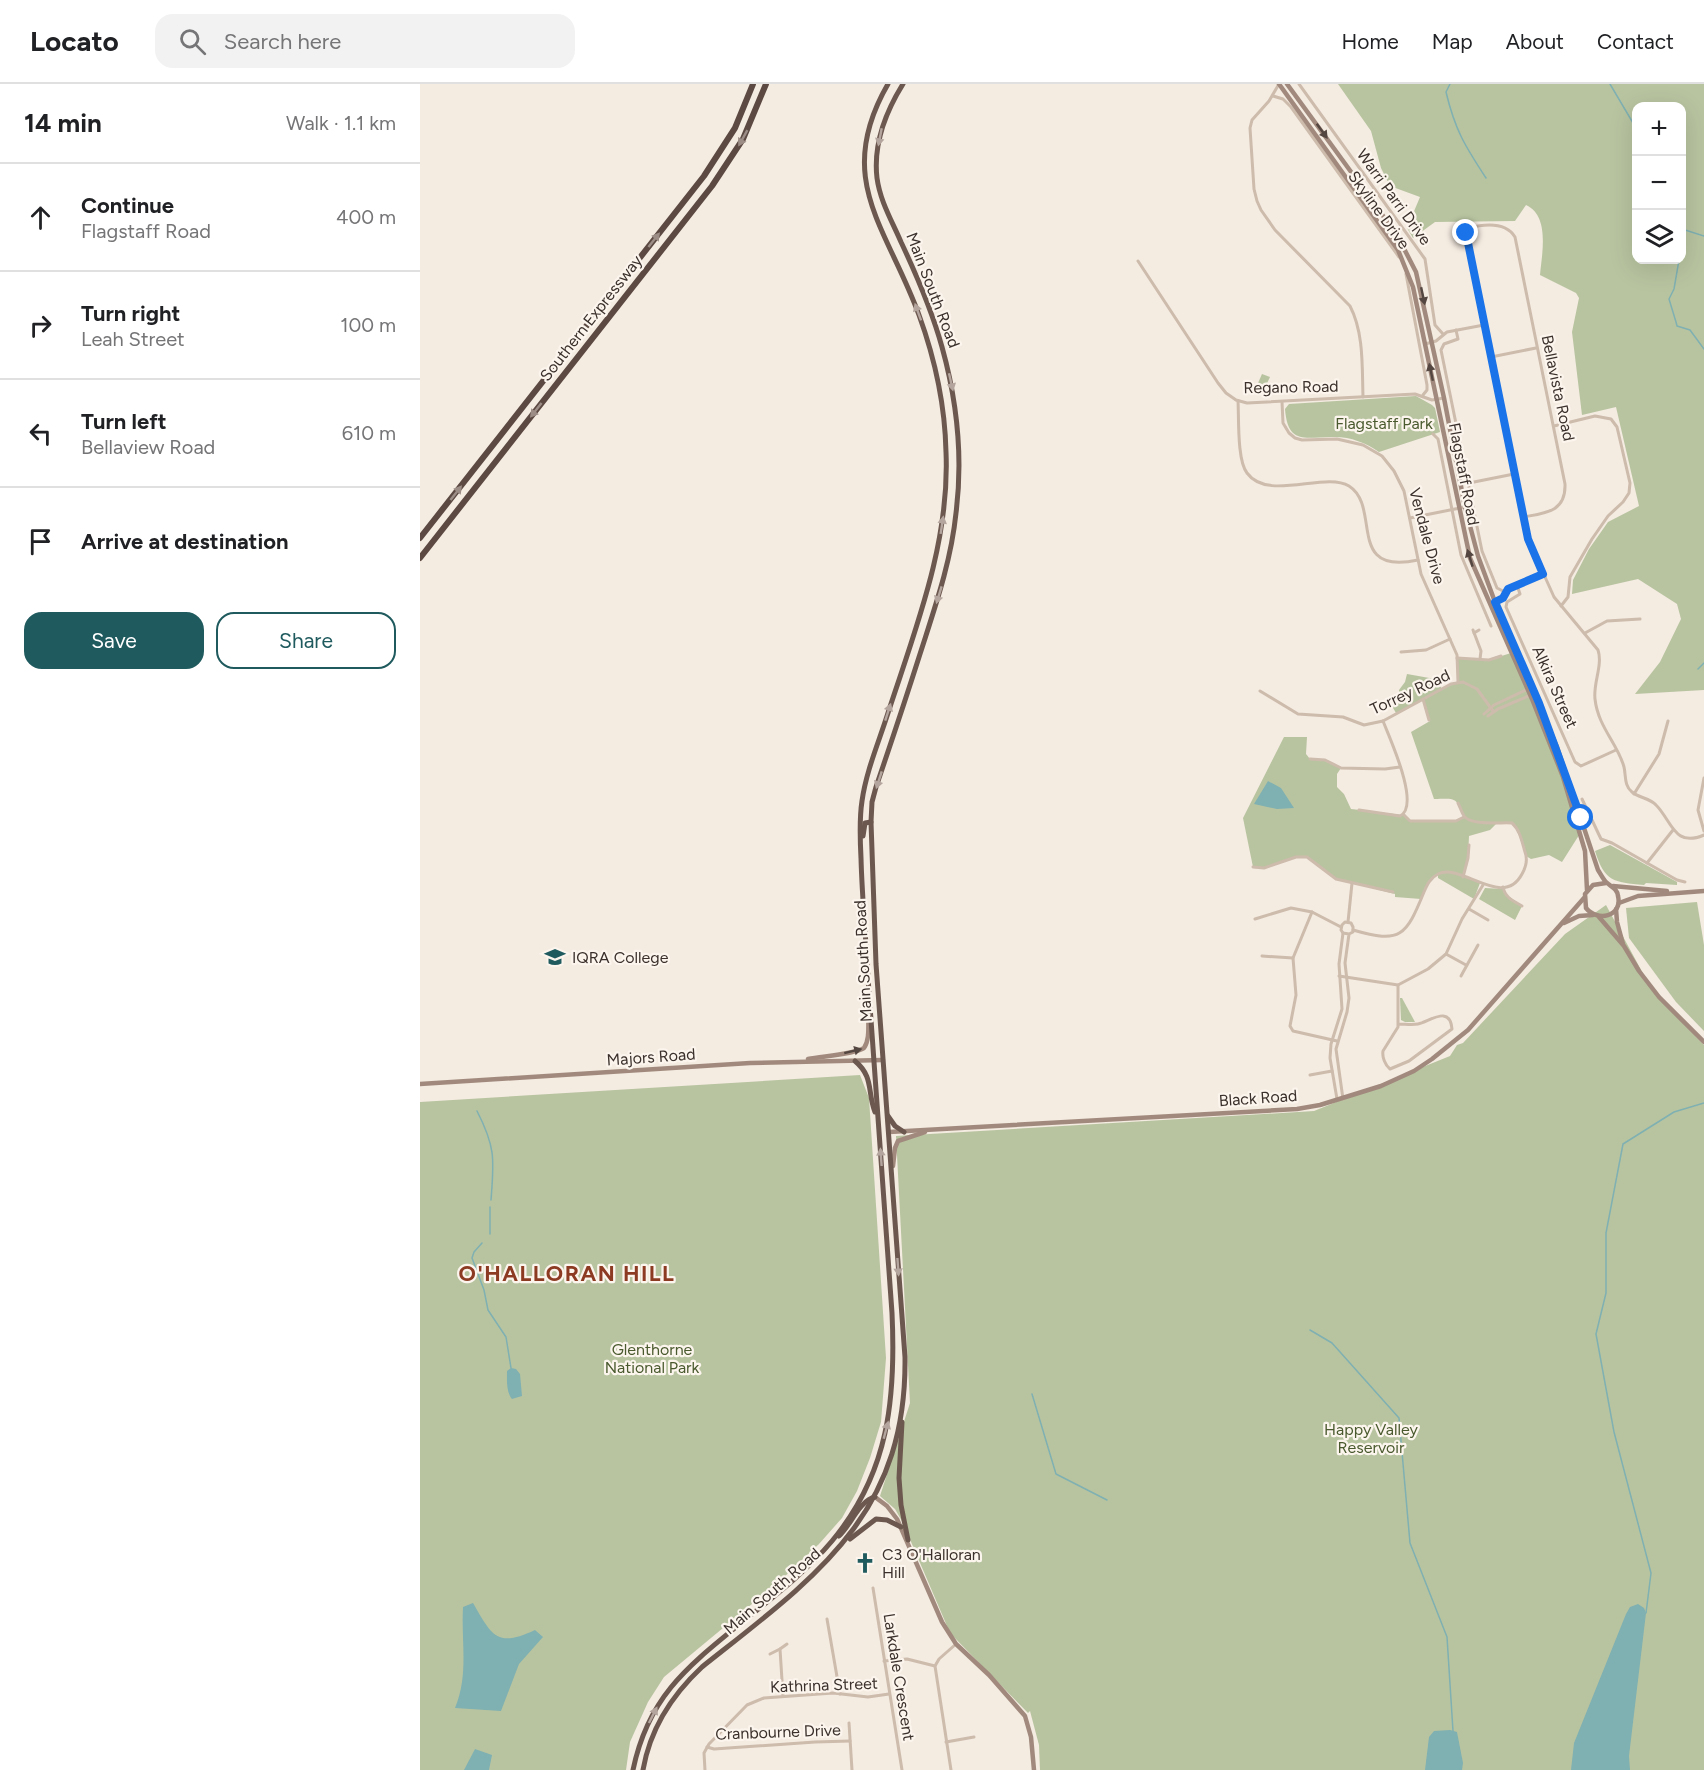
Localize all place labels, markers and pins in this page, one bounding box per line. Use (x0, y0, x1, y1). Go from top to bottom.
school or university icon: IQRA College (543, 945, 567, 969)
place label: IQRA College (572, 948, 669, 967)
place label: C3 O'Halloran Hill (882, 1545, 981, 1582)
church icon: C3 O'Halloran Hill (853, 1551, 877, 1575)

